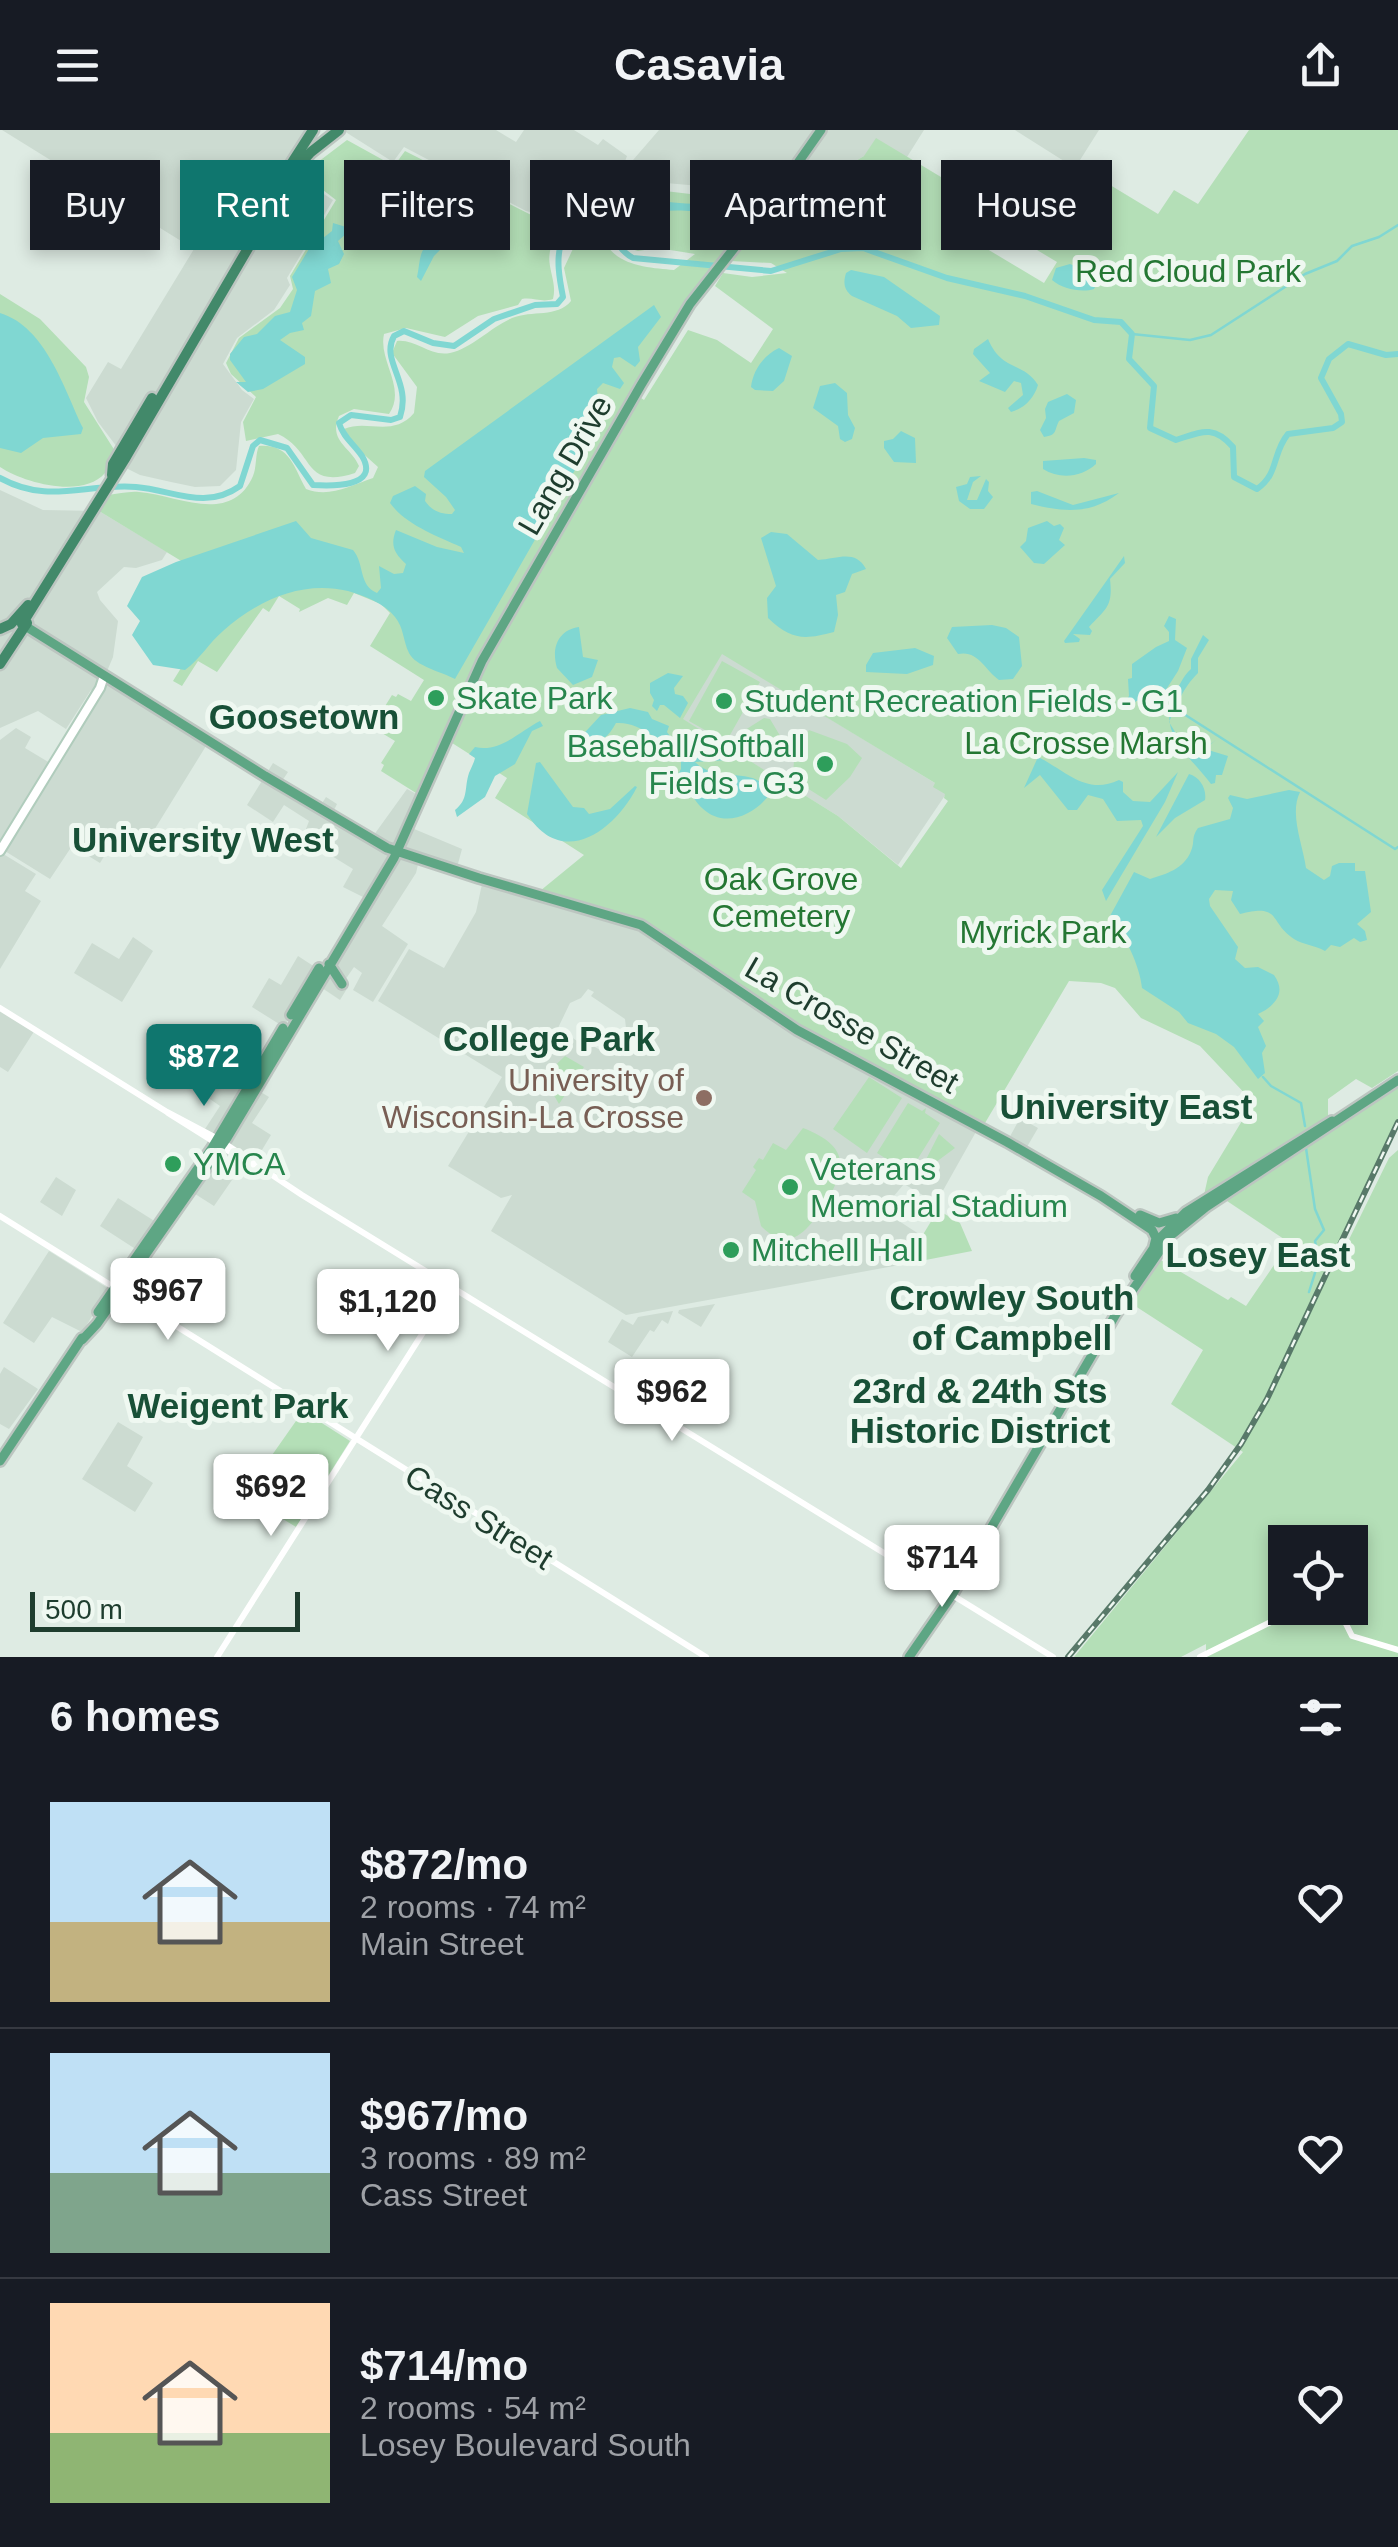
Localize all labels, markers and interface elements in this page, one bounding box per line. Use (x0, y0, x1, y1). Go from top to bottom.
icon: menu (50, 38, 105, 93)
icon: share (1293, 38, 1348, 93)
text: Casavia (614, 39, 784, 90)
chip: Buy (30, 160, 160, 250)
chip: Rent (180, 160, 324, 250)
chip: Filters (344, 160, 510, 250)
chip: New (530, 160, 670, 250)
chip: Apartment (690, 160, 921, 250)
chip: House (941, 160, 1112, 250)
park label: Red Cloud Park (1075, 253, 1302, 289)
street label: Lang Drive (511, 389, 619, 541)
place label: Skate Park (456, 680, 614, 716)
place label: Student Recreation Fields - G1 (744, 683, 1183, 719)
marker: Skate Park (425, 687, 447, 709)
marker: Student Recreation Fields - G1 (713, 690, 735, 712)
district label: Goosetown (209, 697, 399, 736)
park label: La Crosse Marsh (964, 725, 1208, 761)
place label: Baseball/Softball Fields - G3 (567, 728, 805, 801)
marker: Baseball/Softball Fields - G3 (814, 753, 836, 775)
district label: University West (72, 820, 334, 859)
park label: Oak Grove Cemetery (704, 861, 858, 934)
park label: Myrick Park (959, 914, 1128, 950)
street label: La Crosse Street (739, 949, 965, 1101)
district label: College Park (443, 1019, 656, 1058)
pin: $872 (145, 1024, 263, 1109)
text: $872 (168, 1038, 240, 1074)
place label: University of Wisconsin-La Crosse (382, 1062, 684, 1135)
marker: University of Wisconsin-La Crosse (693, 1087, 715, 1109)
district label: University East (1000, 1087, 1253, 1126)
place label: YMCA (193, 1146, 286, 1182)
place label: Veterans Memorial Stadium (810, 1151, 1068, 1224)
marker: YMCA (162, 1153, 184, 1175)
marker: Veterans Memorial Stadium (779, 1176, 801, 1198)
place label: Mitchell Hall (751, 1232, 923, 1268)
district label: Losey East (1166, 1235, 1351, 1274)
marker: Mitchell Hall (720, 1239, 742, 1261)
pin: $967 (109, 1258, 227, 1343)
pin: $1,120 (307, 1269, 469, 1354)
text: $967 (132, 1272, 204, 1308)
district label: Crowley South of Campbell (889, 1278, 1135, 1357)
text: $1,120 (339, 1283, 437, 1319)
pin: $962 (613, 1359, 731, 1444)
district label: 23rd & 24th Sts Historic District (850, 1371, 1111, 1450)
text: $962 (636, 1373, 708, 1409)
district label: Weigent Park (127, 1386, 349, 1425)
pin: $692 (212, 1454, 330, 1539)
street label: Cass Street (399, 1457, 560, 1577)
text: $692 (235, 1468, 307, 1504)
pin: $714 (883, 1525, 1001, 1610)
map controls (1268, 1525, 1368, 1625)
button: locate (1268, 1525, 1368, 1625)
text: $714 (906, 1539, 978, 1575)
scale bar (30, 1587, 300, 1632)
text: 500 m (45, 1594, 123, 1625)
icon: filters (1293, 1690, 1348, 1745)
text: 6 homes (50, 1693, 220, 1740)
text: $872/mo (360, 1841, 528, 1888)
icon: home (130, 1842, 250, 1962)
icon: heart (1293, 1875, 1348, 1930)
text: 2 rooms · 74 m² (360, 1889, 586, 1925)
text: Main Street (360, 1926, 524, 1962)
text: $967/mo (360, 2092, 528, 2139)
icon: home (130, 2093, 250, 2213)
icon: heart (1293, 2126, 1348, 2181)
text: 3 rooms · 89 m² (360, 2140, 586, 2176)
text: Cass Street (360, 2177, 527, 2213)
text: $714/mo (360, 2342, 528, 2389)
icon: home (130, 2343, 250, 2463)
icon: heart (1293, 2376, 1348, 2431)
text: 2 rooms · 54 m² (360, 2390, 586, 2426)
text: Losey Boulevard South (360, 2427, 691, 2463)

